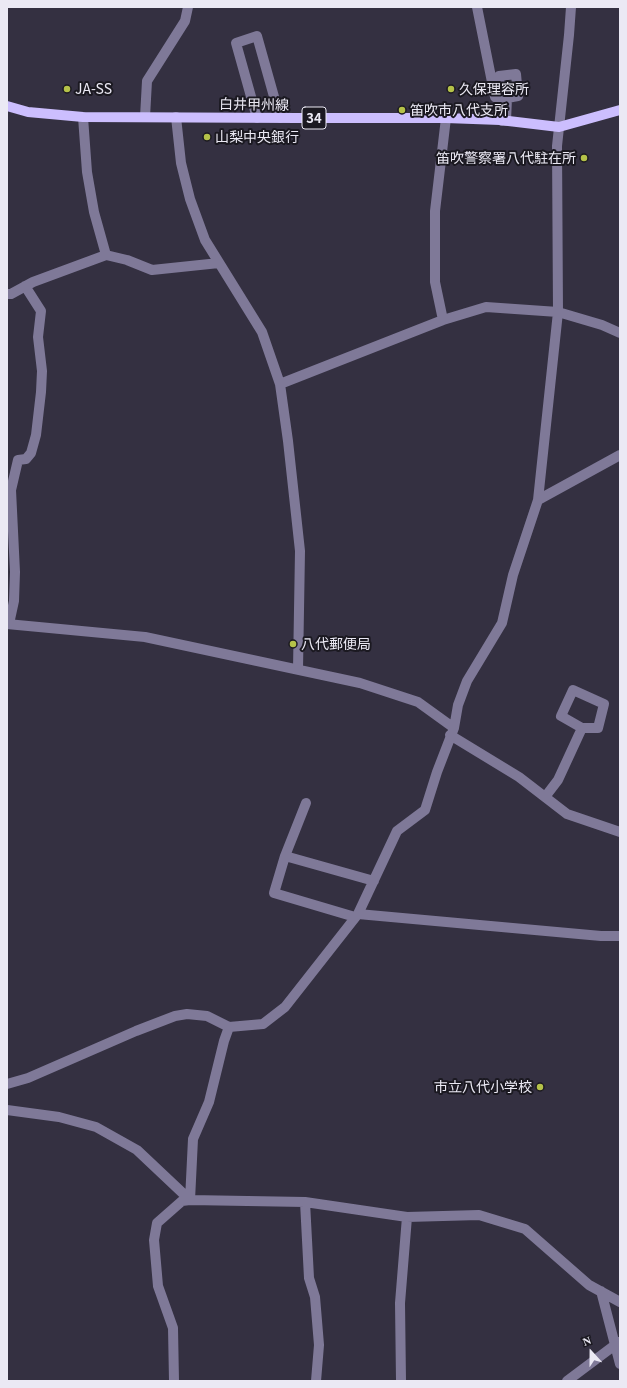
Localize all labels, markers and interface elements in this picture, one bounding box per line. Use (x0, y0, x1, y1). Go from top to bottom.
place label: JA-SS (75, 81, 112, 97)
place label: 久保理容所 (459, 81, 529, 97)
marker: JA-SS (62, 84, 72, 94)
marker: 久保理容所 (446, 84, 456, 94)
street label: 白井甲州線 (219, 95, 289, 113)
place label: 笛吹市八代支所 (410, 102, 508, 118)
marker: 笛吹市八代支所 (397, 105, 407, 115)
road number: 34 (302, 107, 326, 129)
place label: 山梨中央銀行 (215, 129, 299, 145)
marker: 山梨中央銀行 (202, 132, 212, 142)
place label: 笛吹警察署八代駐在所 (436, 150, 576, 166)
marker: 笛吹警察署八代駐在所 (579, 153, 589, 163)
place label: 八代郵便局 (301, 636, 371, 652)
marker: 八代郵便局 (288, 639, 298, 649)
place label: 市立八代小学校 (434, 1079, 532, 1095)
marker: 市立八代小学校 (535, 1082, 545, 1092)
north arrow (571, 1332, 611, 1372)
text: N (581, 1334, 593, 1348)

